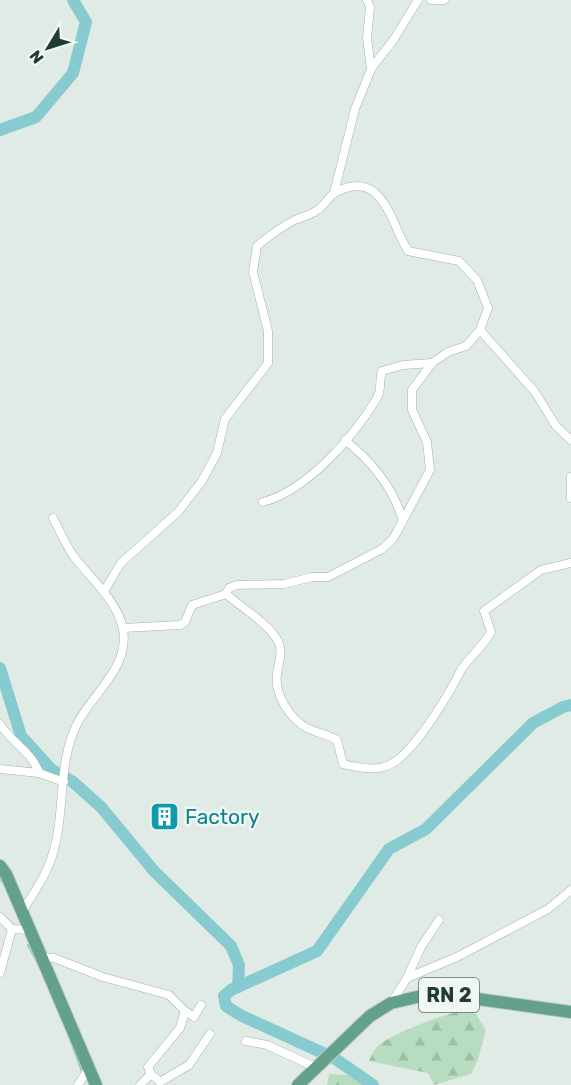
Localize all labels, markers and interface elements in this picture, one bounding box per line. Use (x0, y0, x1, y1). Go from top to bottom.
north arrow (18, 18, 78, 78)
text: N (26, 47, 48, 67)
building icon: Factory (148, 800, 180, 832)
place label: Factory (185, 804, 260, 829)
road number: RN 2 (419, 978, 479, 1012)

